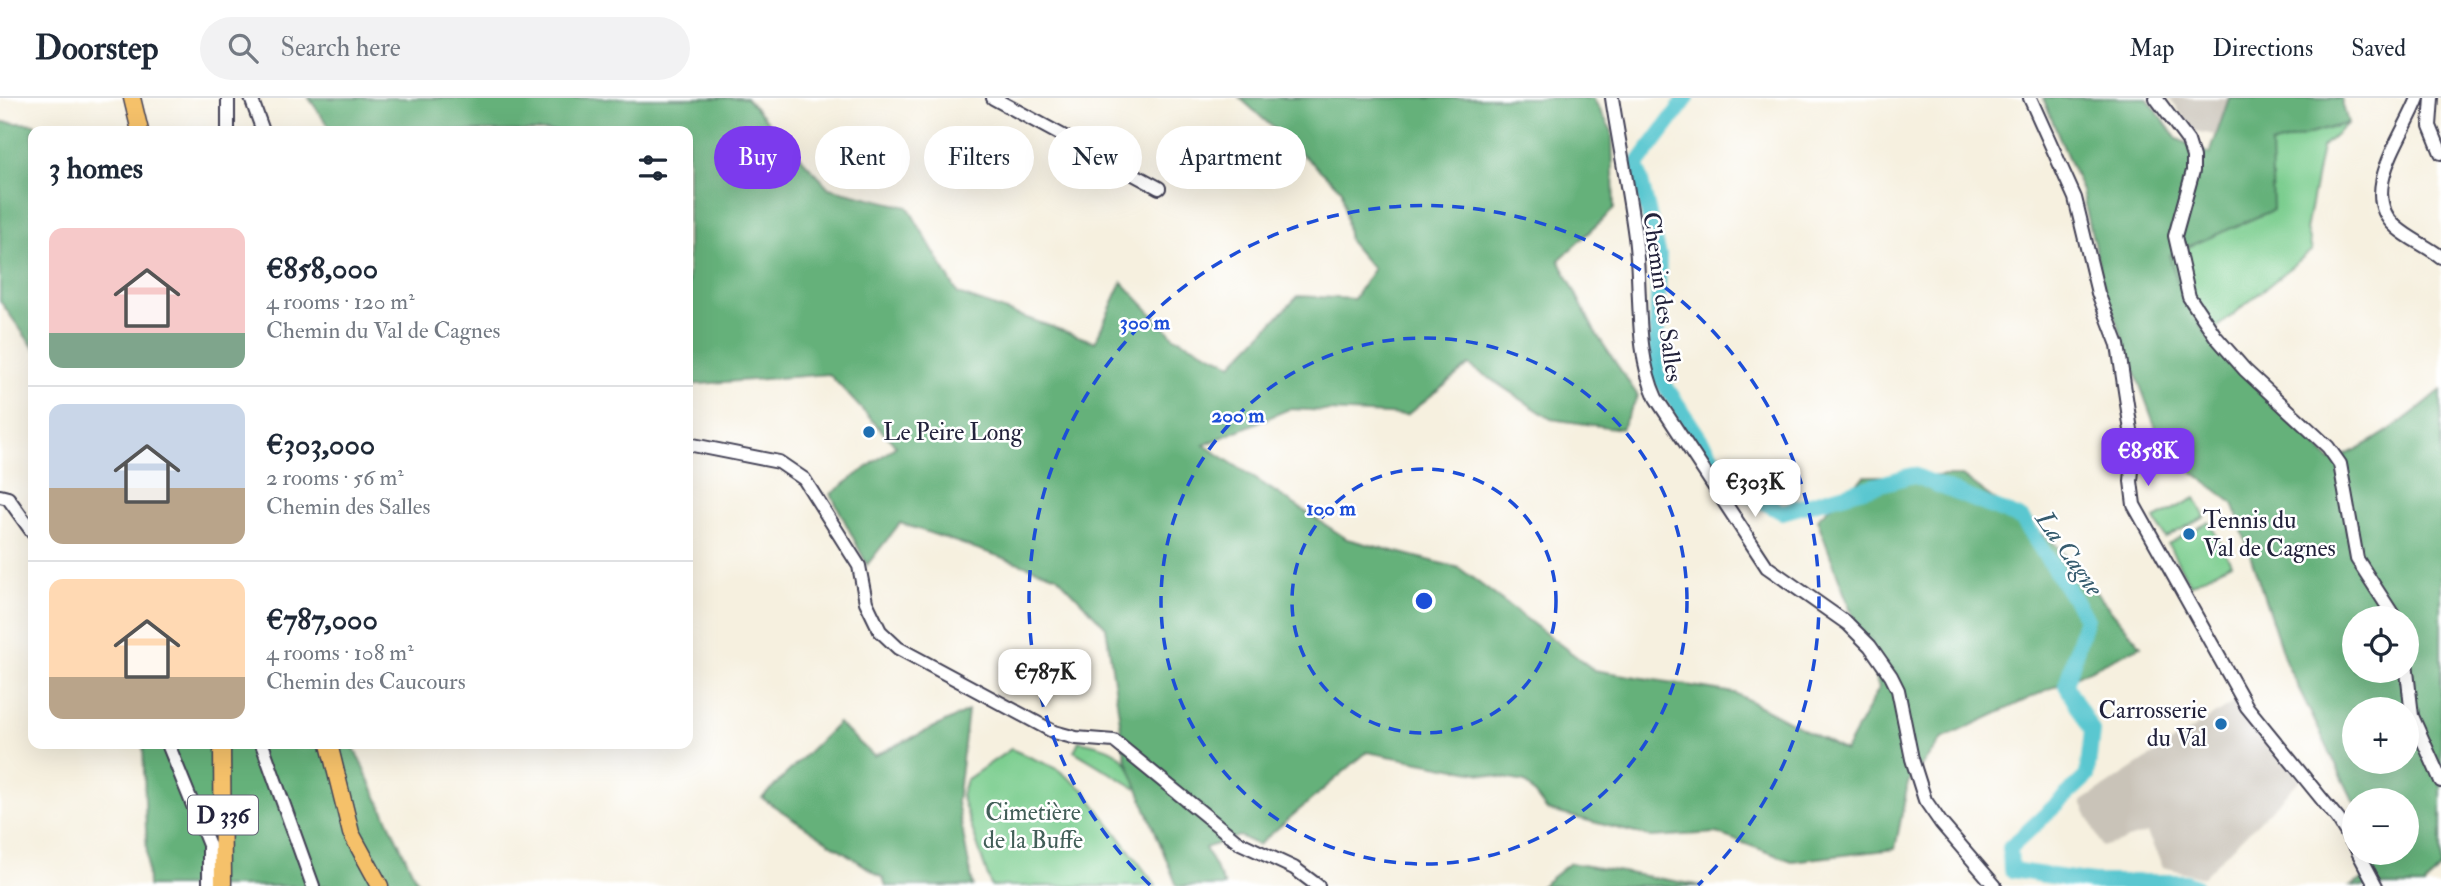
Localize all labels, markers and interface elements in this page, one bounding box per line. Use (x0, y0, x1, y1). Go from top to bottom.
search box (200, 17, 690, 80)
text: Doorstep (35, 28, 158, 69)
icon: search (224, 29, 262, 67)
text: Search here (280, 32, 401, 64)
text: Map (2129, 33, 2174, 64)
text: Directions (2212, 33, 2313, 64)
text: Saved (2351, 33, 2406, 64)
chip: Buy (714, 126, 801, 189)
chip: Rent (815, 126, 910, 189)
chip: Filters (924, 126, 1034, 189)
chip: New (1048, 126, 1142, 189)
chip: Apartment (1156, 126, 1306, 189)
icon: filters (634, 149, 672, 187)
text: 3 homes (49, 150, 143, 187)
street label: Chemin des Salles (1635, 210, 1690, 384)
text: €858,000 (266, 250, 378, 287)
icon: home (105, 256, 189, 340)
text: 4 rooms · 120 m² (266, 287, 415, 316)
text: 300 m (1120, 309, 1171, 336)
text: Chemin du Val de Cagnes (266, 316, 500, 345)
text: 200 m (1212, 402, 1265, 429)
place label: Le Peire Long (883, 417, 1024, 448)
marker: Le Peire Long (861, 424, 877, 440)
text: €303,000 (266, 426, 375, 463)
pin: €858K (2099, 428, 2197, 488)
icon: home (105, 432, 189, 516)
text: €858K (2117, 436, 2179, 465)
pin: €303K (1706, 460, 1804, 519)
text: 2 rooms · 56 m² (266, 463, 404, 492)
text: €303K (1726, 467, 1784, 496)
text: Chemin des Salles (266, 492, 430, 521)
text: 100 m (1306, 495, 1357, 522)
water label: La Cagne (2028, 504, 2110, 603)
place label: Tennis du Val de Cagnes (2203, 505, 2336, 564)
marker: Tennis du Val de Cagnes (2181, 526, 2197, 542)
centre of rings (1412, 589, 1436, 613)
text: €787,000 (266, 601, 378, 638)
map controls (2342, 606, 2419, 865)
button: locate (2342, 606, 2419, 683)
icon: home (105, 607, 189, 691)
text: 4 rooms · 108 m² (266, 638, 414, 667)
pin: €787K (996, 650, 1094, 709)
text: €787K (1014, 657, 1076, 686)
text: Chemin des Caucours (266, 667, 466, 696)
place label: Carrosserie du Val (2099, 695, 2207, 754)
button: + (2342, 697, 2419, 774)
marker: Carrosserie du Val (2213, 716, 2229, 732)
button: − (2342, 788, 2419, 865)
road number: D 336 (188, 796, 258, 834)
park label: Cimetière de la Buffe (983, 797, 1083, 856)

